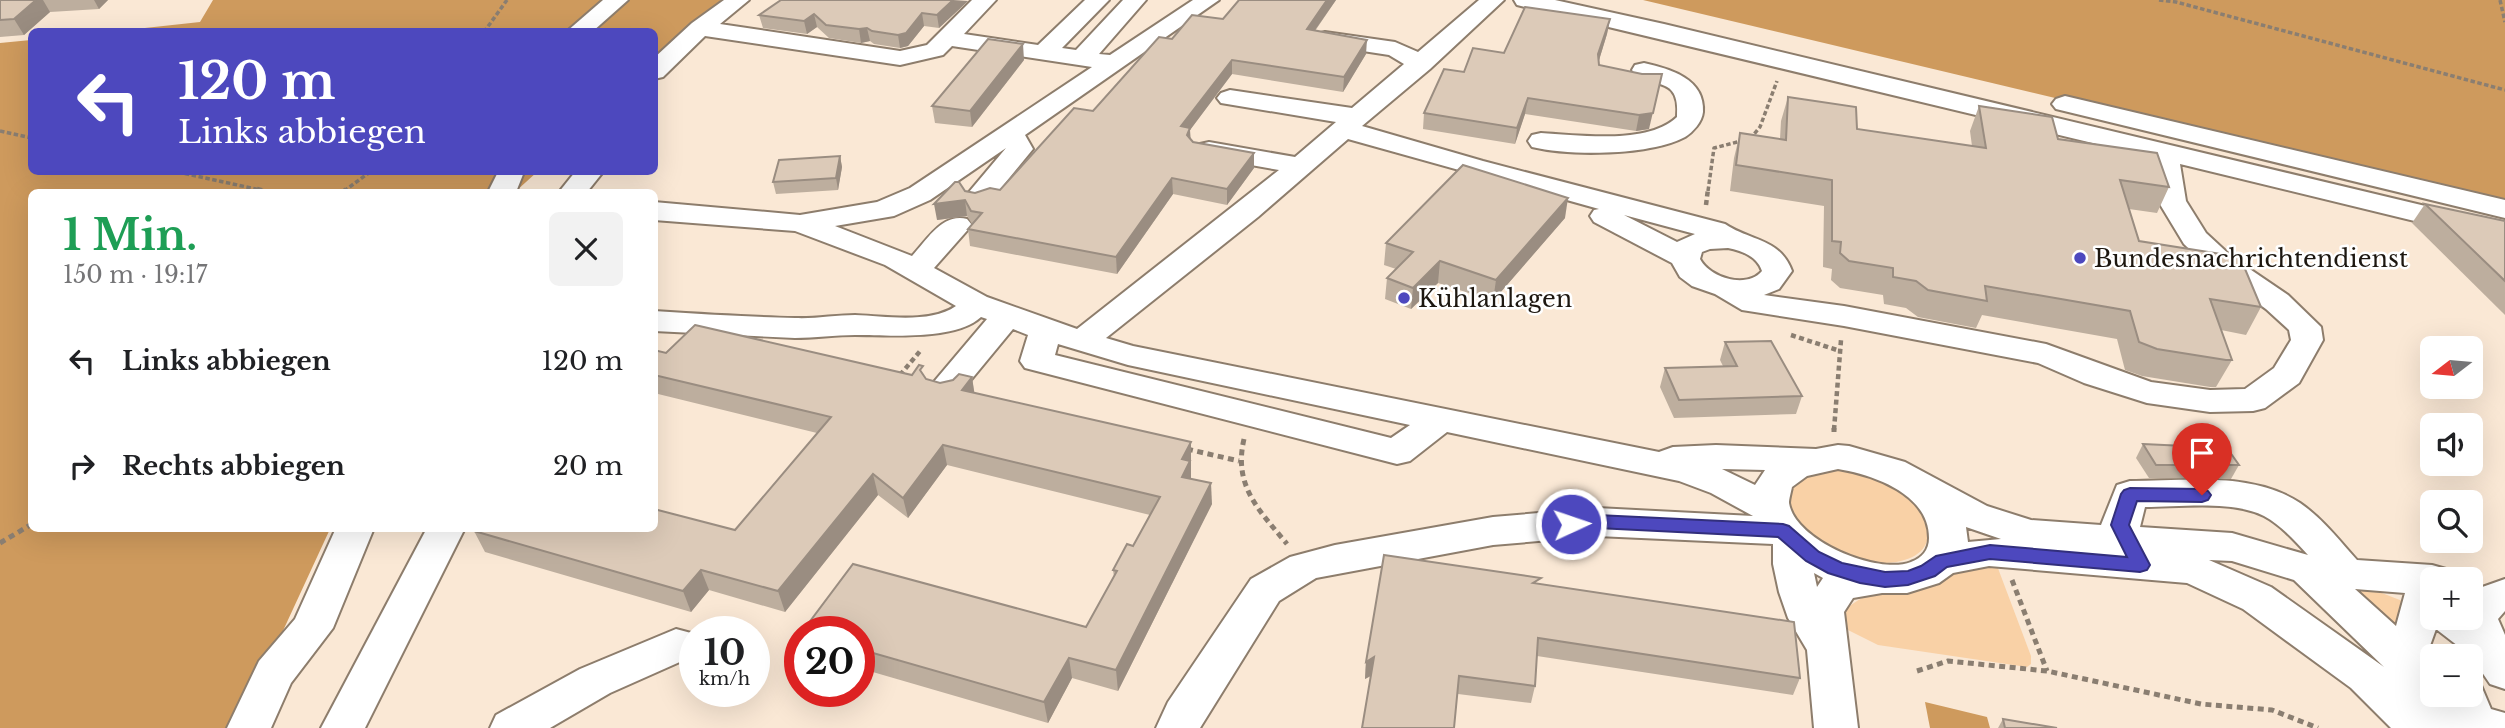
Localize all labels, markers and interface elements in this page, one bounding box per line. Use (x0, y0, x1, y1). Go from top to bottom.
text: 120 m (178, 51, 336, 112)
icon: left (63, 56, 154, 147)
text: Links abbiegen (178, 112, 426, 152)
text: 1 Min. (63, 209, 197, 261)
button: close (549, 212, 623, 286)
place label: Bundesnachrichtendienst (2094, 244, 2408, 273)
marker: Bundesnachrichtendienst (2072, 250, 2088, 266)
text: 150 m · 19:17 (63, 261, 207, 289)
place label: Kühlanlagen (1418, 284, 1572, 313)
marker: Kühlanlagen (1396, 290, 1412, 306)
north arrow (2420, 336, 2483, 399)
map controls (2420, 336, 2483, 707)
icon: left (63, 342, 101, 380)
text: Links abbiegen (122, 345, 331, 377)
text: 120 m (541, 345, 623, 377)
button: sound (2420, 413, 2483, 476)
pin (2172, 423, 2232, 495)
icon: arrive (2183, 434, 2221, 472)
icon: right (63, 447, 101, 485)
text: Rechts abbiegen (122, 450, 345, 482)
text: 20 m (553, 450, 623, 482)
position arrow (1534, 487, 1608, 561)
button: search (2420, 490, 2483, 553)
button: + (2420, 567, 2483, 630)
speed limit sign: 20 (784, 616, 875, 707)
text: 10 (704, 631, 745, 674)
button: − (2420, 644, 2483, 707)
text: km/h (699, 668, 750, 690)

